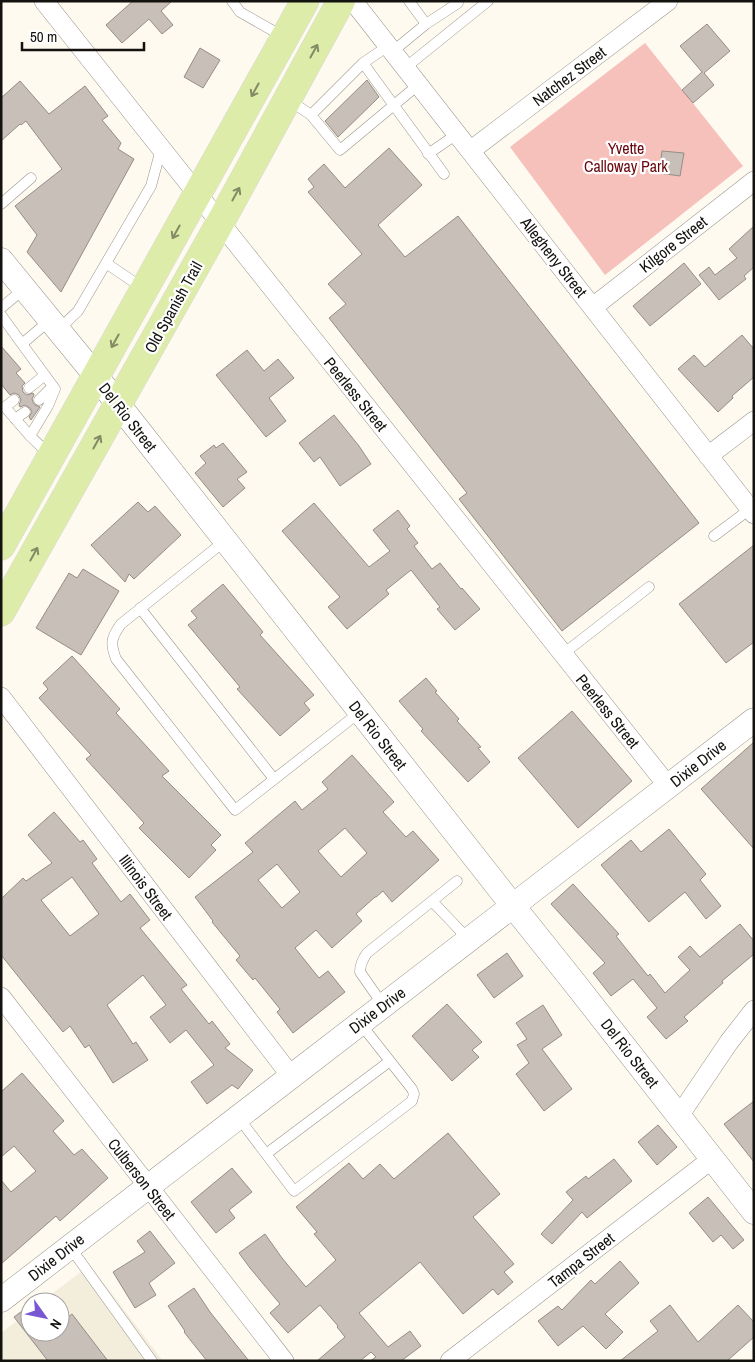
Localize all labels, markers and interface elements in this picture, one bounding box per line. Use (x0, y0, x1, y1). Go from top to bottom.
scale bar (22, 20, 145, 52)
text: 50 m (30, 26, 57, 47)
street label: Natchez Street (528, 41, 611, 111)
one-way arrow (310, 44, 319, 59)
one-way arrow (250, 82, 260, 96)
park label: Yvette Calloway Park (584, 137, 668, 177)
one-way arrow (231, 186, 241, 201)
street label: Kilgore Street (635, 210, 712, 277)
street label: Allegheny Street (515, 212, 593, 302)
one-way arrow (171, 224, 181, 239)
street label: Old Spanish Trail (139, 257, 207, 357)
one-way arrow (110, 333, 120, 348)
street label: Peerless Street (319, 352, 393, 436)
street label: Del Rio Street (94, 378, 162, 457)
one-way arrow (92, 434, 102, 449)
one-way arrow (29, 548, 39, 562)
street label: Peerless Street (571, 669, 645, 753)
street label: Del Rio Street (344, 696, 412, 775)
street label: Dixie Drive (665, 734, 731, 792)
street label: Illinois Street (114, 850, 178, 924)
street label: Dixie Drive (344, 981, 410, 1039)
street label: Del Rio Street (596, 1014, 664, 1093)
street label: Culberson Street (103, 1133, 181, 1225)
street label: Tampa Street (543, 1227, 619, 1293)
street label: Dixie Drive (23, 1228, 89, 1286)
north arrow (20, 1292, 70, 1342)
text: N (46, 1316, 66, 1332)

